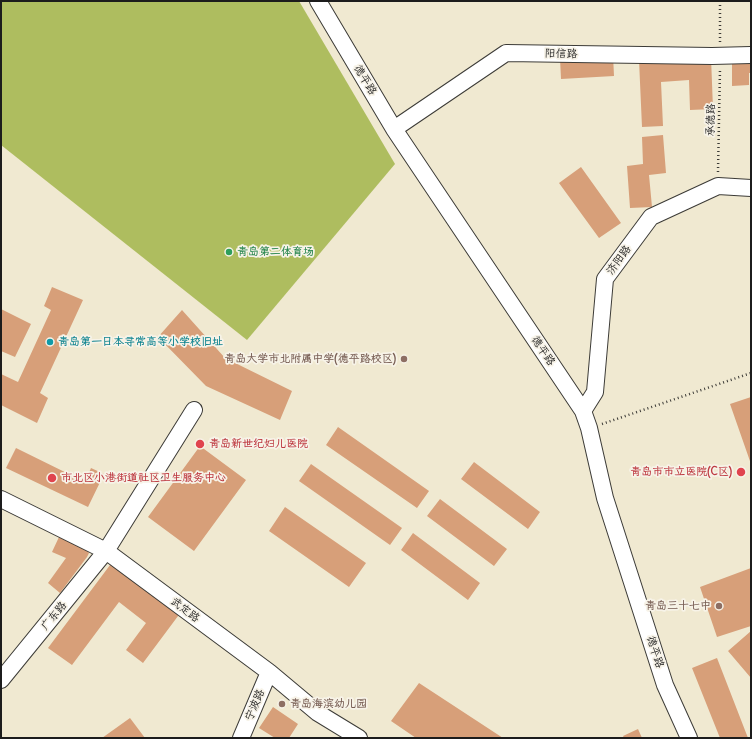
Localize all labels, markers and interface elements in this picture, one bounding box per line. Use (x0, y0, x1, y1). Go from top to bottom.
street label: 阳信路 (544, 47, 578, 61)
street label: 德平路 (351, 62, 379, 98)
street label: 承德路 (704, 103, 718, 137)
street label: 济阳路 (604, 243, 634, 277)
place label: 青岛第二体育场 (237, 245, 314, 259)
marker: 青岛第二体育场 (224, 247, 234, 257)
street label: 德平路 (528, 334, 558, 368)
place label: 青岛第一日本寻常高等小学校旧址 (58, 335, 223, 349)
marker: 青岛第一日本寻常高等小学校旧址 (45, 337, 55, 347)
place label: 青岛大学市北附属中学(德平路校区) (224, 352, 396, 366)
marker: 青岛大学市北附属中学(德平路校区) (399, 354, 409, 364)
place label: 青岛新世纪妇儿医院 (209, 437, 308, 451)
marker: 青岛新世纪妇儿医院 (194, 438, 206, 450)
place label: 青岛市市立医院(C区) (630, 465, 732, 479)
marker: 青岛市市立医院(C区) (735, 466, 747, 478)
place label: 市北区小港街道社区卫生服务中心 (61, 471, 226, 485)
marker: 市北区小港街道社区卫生服务中心 (46, 472, 58, 484)
street label: 武定路 (168, 595, 202, 625)
street label: 广东路 (38, 599, 70, 633)
place label: 青岛三十七中 (645, 599, 711, 613)
marker: 青岛三十七中 (714, 601, 724, 611)
street label: 德平路 (644, 634, 666, 670)
street label: 宁波路 (242, 687, 268, 723)
place label: 青岛海滨幼儿园 (290, 697, 367, 711)
marker: 青岛海滨幼儿园 (277, 699, 287, 709)

